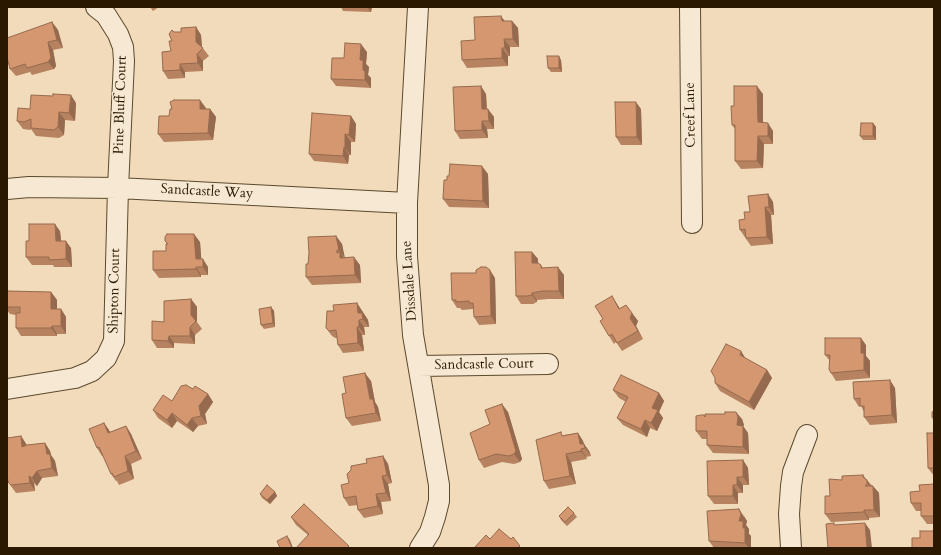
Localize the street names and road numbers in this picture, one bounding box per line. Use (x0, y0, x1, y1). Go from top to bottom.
street label: Pine Bluff Court (111, 55, 131, 155)
street label: Creef Lane (682, 82, 700, 148)
street label: Sandcastle Way (160, 181, 254, 203)
street label: Dissdale Lane (399, 240, 421, 322)
street label: Shipton Court (106, 248, 124, 334)
street label: Sandcastle Court (434, 356, 534, 374)

